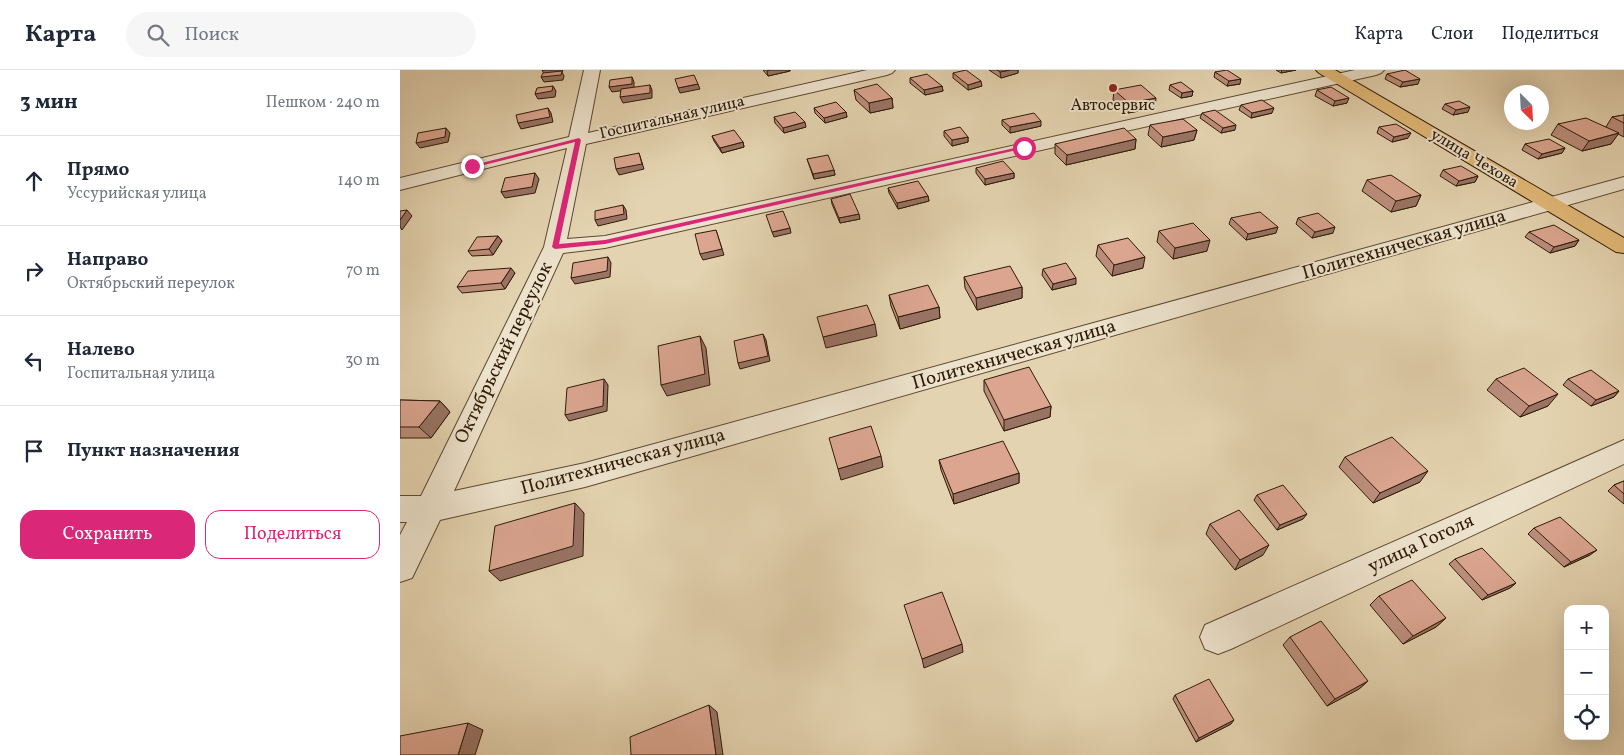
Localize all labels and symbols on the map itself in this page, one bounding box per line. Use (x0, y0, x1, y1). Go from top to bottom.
marker: Автосервис (1107, 82, 1119, 94)
north arrow (1504, 85, 1549, 130)
street label: Госпитальная улица (597, 91, 747, 145)
place label: Автосервис (1071, 95, 1155, 117)
street label: улица Чехова (1426, 124, 1522, 194)
route start (1013, 137, 1036, 160)
route end (461, 155, 484, 178)
street label: Политехническая улица (1299, 203, 1509, 287)
street label: Октябрьский переулок (449, 258, 559, 448)
street label: Политехническая улица (909, 313, 1119, 397)
street label: Политехническая улица (518, 422, 728, 502)
street label: улица Гоголя (1364, 508, 1479, 580)

